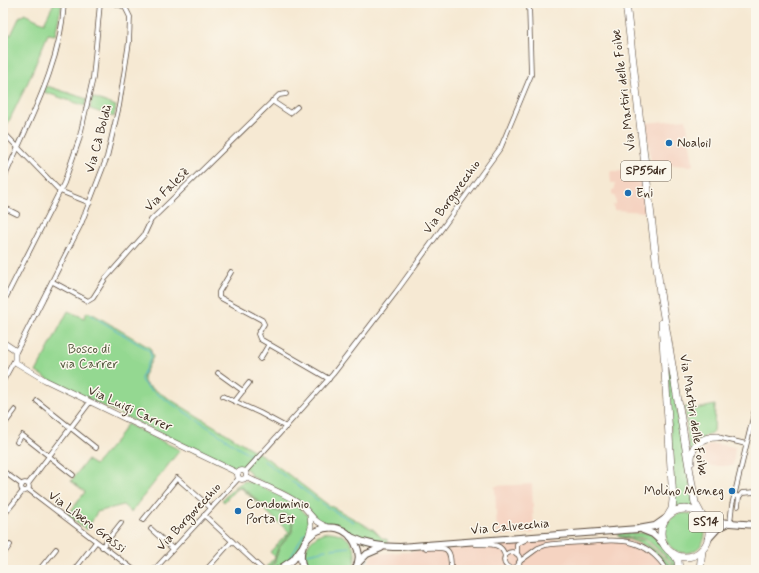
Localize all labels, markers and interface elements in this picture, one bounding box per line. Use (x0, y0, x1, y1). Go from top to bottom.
street label: Via Martiri delle Foibe (608, 28, 640, 152)
street label: Via Cà Boldù (82, 103, 116, 175)
place label: Noaloil (677, 135, 711, 152)
marker: Noaloil (664, 138, 674, 148)
street label: Via Borgovecchio (419, 157, 485, 238)
road number: SP55dir (621, 161, 671, 181)
street label: Via Falesè (141, 164, 193, 216)
place label: Eni (636, 185, 653, 202)
marker: Eni (623, 188, 633, 198)
park label: Bosco di via Carrer (60, 341, 119, 373)
street label: Via Martiri delle Foibe (675, 353, 711, 477)
street label: Via Luigi Carrer (84, 382, 176, 438)
street label: Via Borgovecchio (153, 479, 226, 555)
place label: Molino Meneg (644, 483, 724, 500)
marker: Molino Meneg (727, 486, 737, 496)
street label: Via Libero Grassi (45, 487, 129, 557)
place label: Condominio Porta Est (246, 496, 309, 528)
marker: Condominio Porta Est (233, 506, 243, 516)
road number: SS14 (689, 512, 723, 532)
street label: Via Calvecchia (470, 515, 550, 539)

